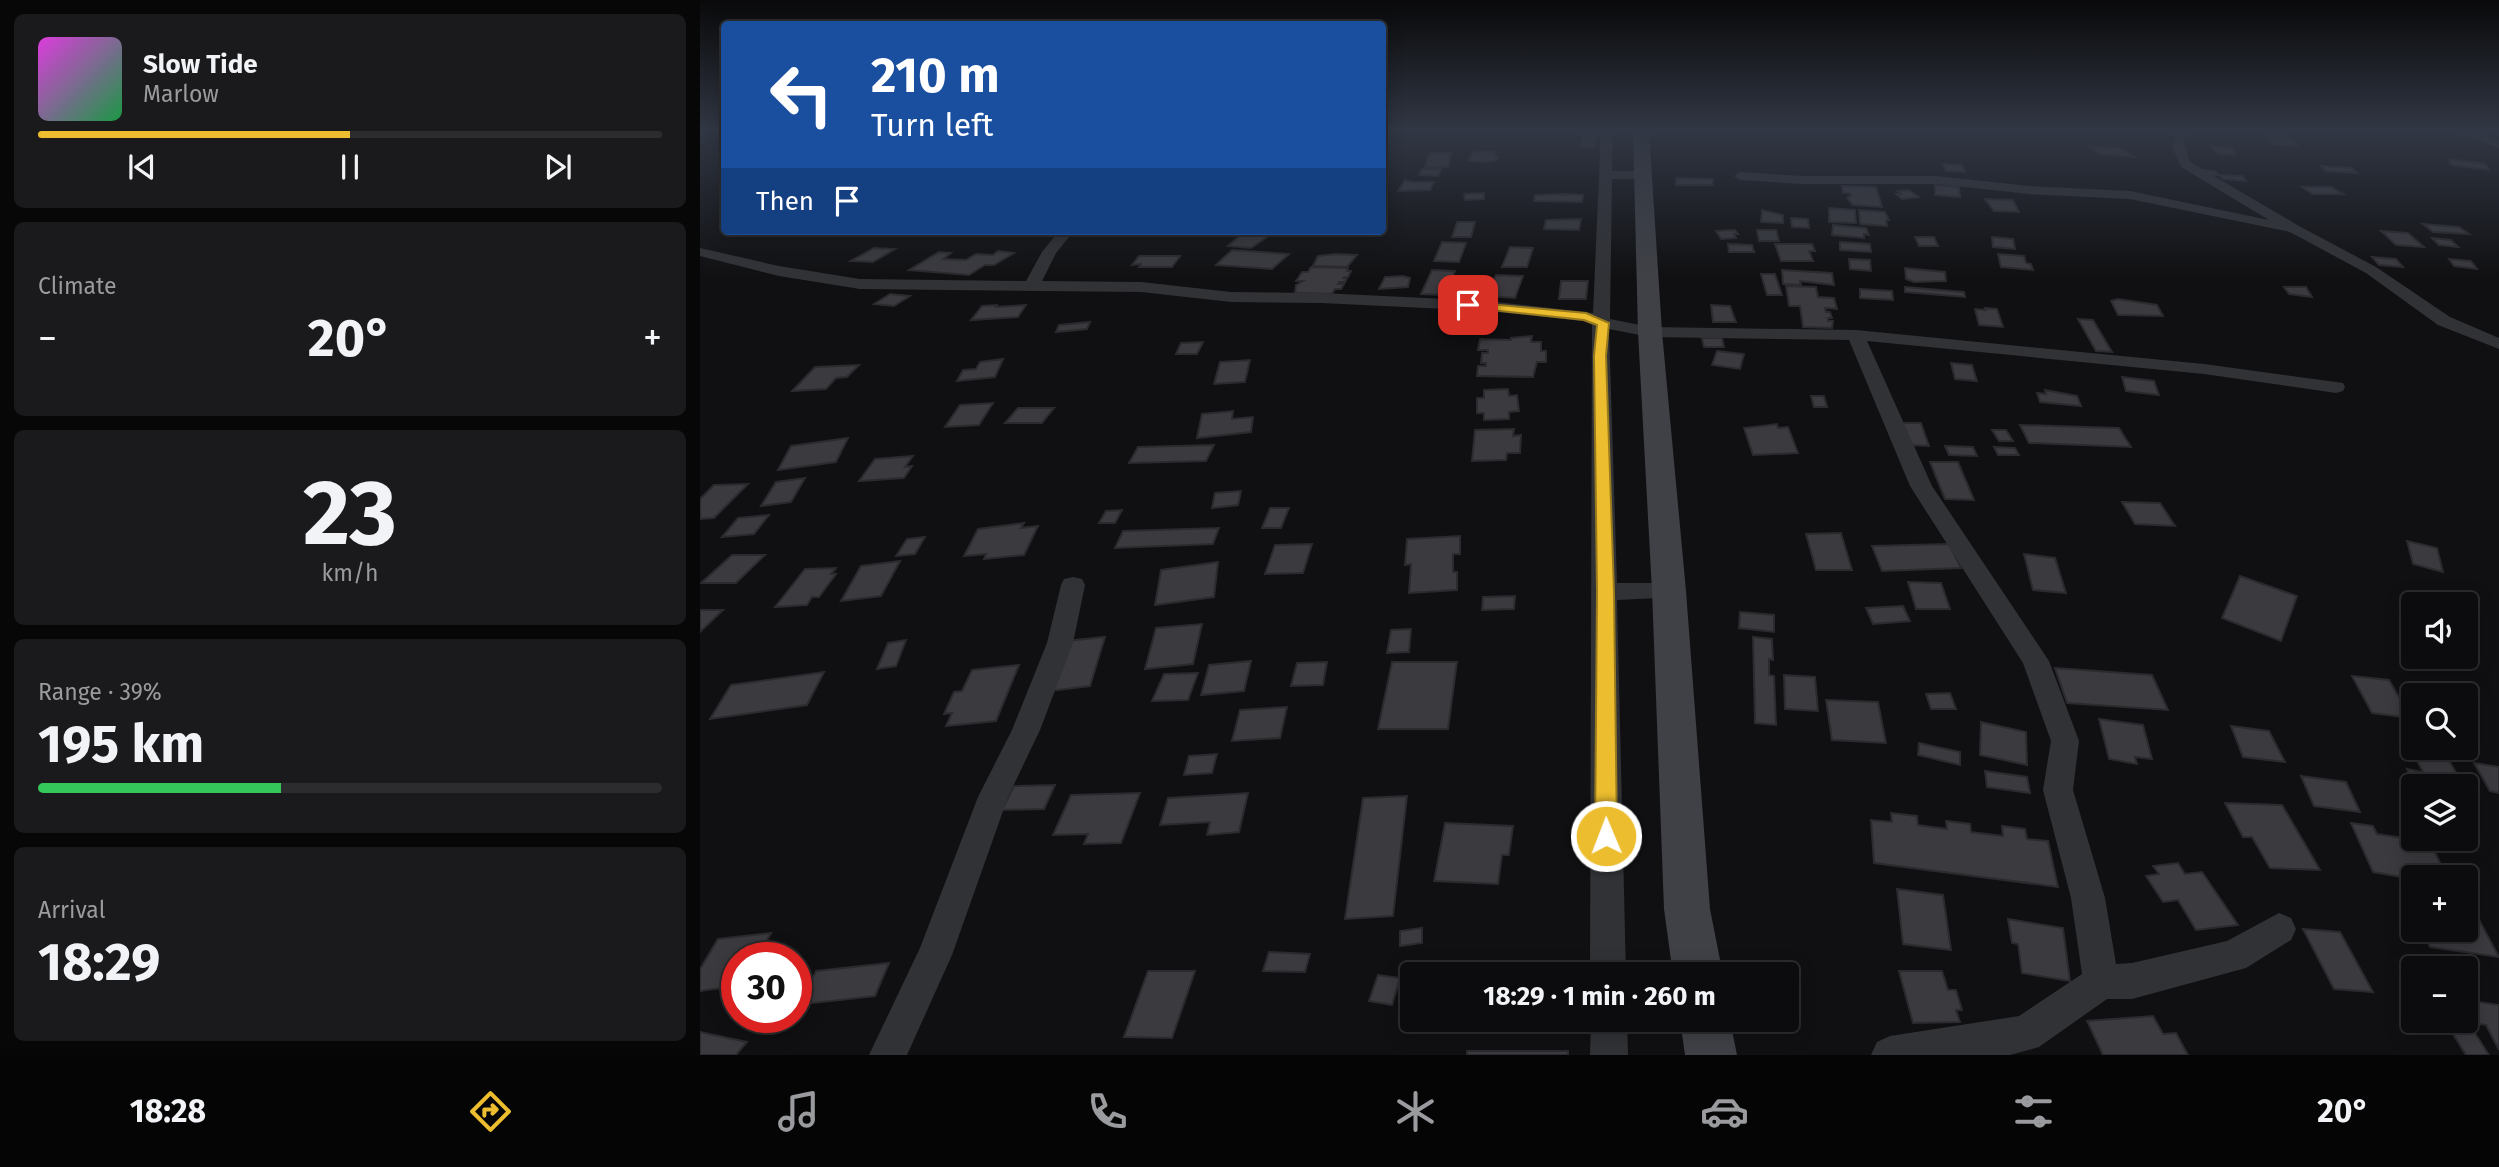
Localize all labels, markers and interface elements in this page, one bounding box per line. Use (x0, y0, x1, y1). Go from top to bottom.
text: 210 m (871, 46, 1000, 105)
text: Slow Tide (143, 49, 258, 80)
icon: left (756, 49, 847, 140)
text: Marlow (143, 80, 219, 108)
text: Turn left (871, 106, 993, 144)
icon: previous (123, 148, 161, 186)
icon: pause (331, 148, 369, 186)
icon: next (539, 148, 577, 186)
icon: arrive (828, 182, 866, 220)
text: Then (756, 186, 814, 217)
text: Climate (38, 272, 117, 300)
pin (1438, 275, 1498, 335)
icon: arrive (1449, 286, 1487, 324)
text: 20° (308, 307, 392, 370)
text: − (38, 315, 57, 361)
text: + (643, 315, 662, 361)
text: 23 (303, 459, 397, 568)
text: km/h (322, 559, 378, 587)
map controls (2401, 592, 2478, 1033)
button: sound (2401, 592, 2478, 669)
text: Range · 39% (38, 678, 162, 706)
button: search (2401, 683, 2478, 760)
text: 195 km (38, 713, 204, 776)
button: layers (2401, 774, 2478, 851)
position arrow (1569, 799, 1643, 873)
button: + (2401, 865, 2478, 942)
text: Arrival (38, 896, 105, 924)
text: 18:29 (38, 931, 160, 994)
speed limit sign: 30 (721, 942, 812, 1033)
button: − (2401, 956, 2478, 1033)
text: 18:29 · 1 min · 260 m (1483, 981, 1716, 1012)
icon: directions (466, 1087, 515, 1136)
icon: music (774, 1087, 823, 1136)
icon: phone (1083, 1087, 1132, 1136)
icon: climate (1391, 1087, 1440, 1136)
icon: car (1700, 1087, 1749, 1136)
icon: filters (2009, 1087, 2058, 1136)
text: 18:28 (130, 1092, 206, 1130)
text: 20° (2317, 1092, 2369, 1130)

